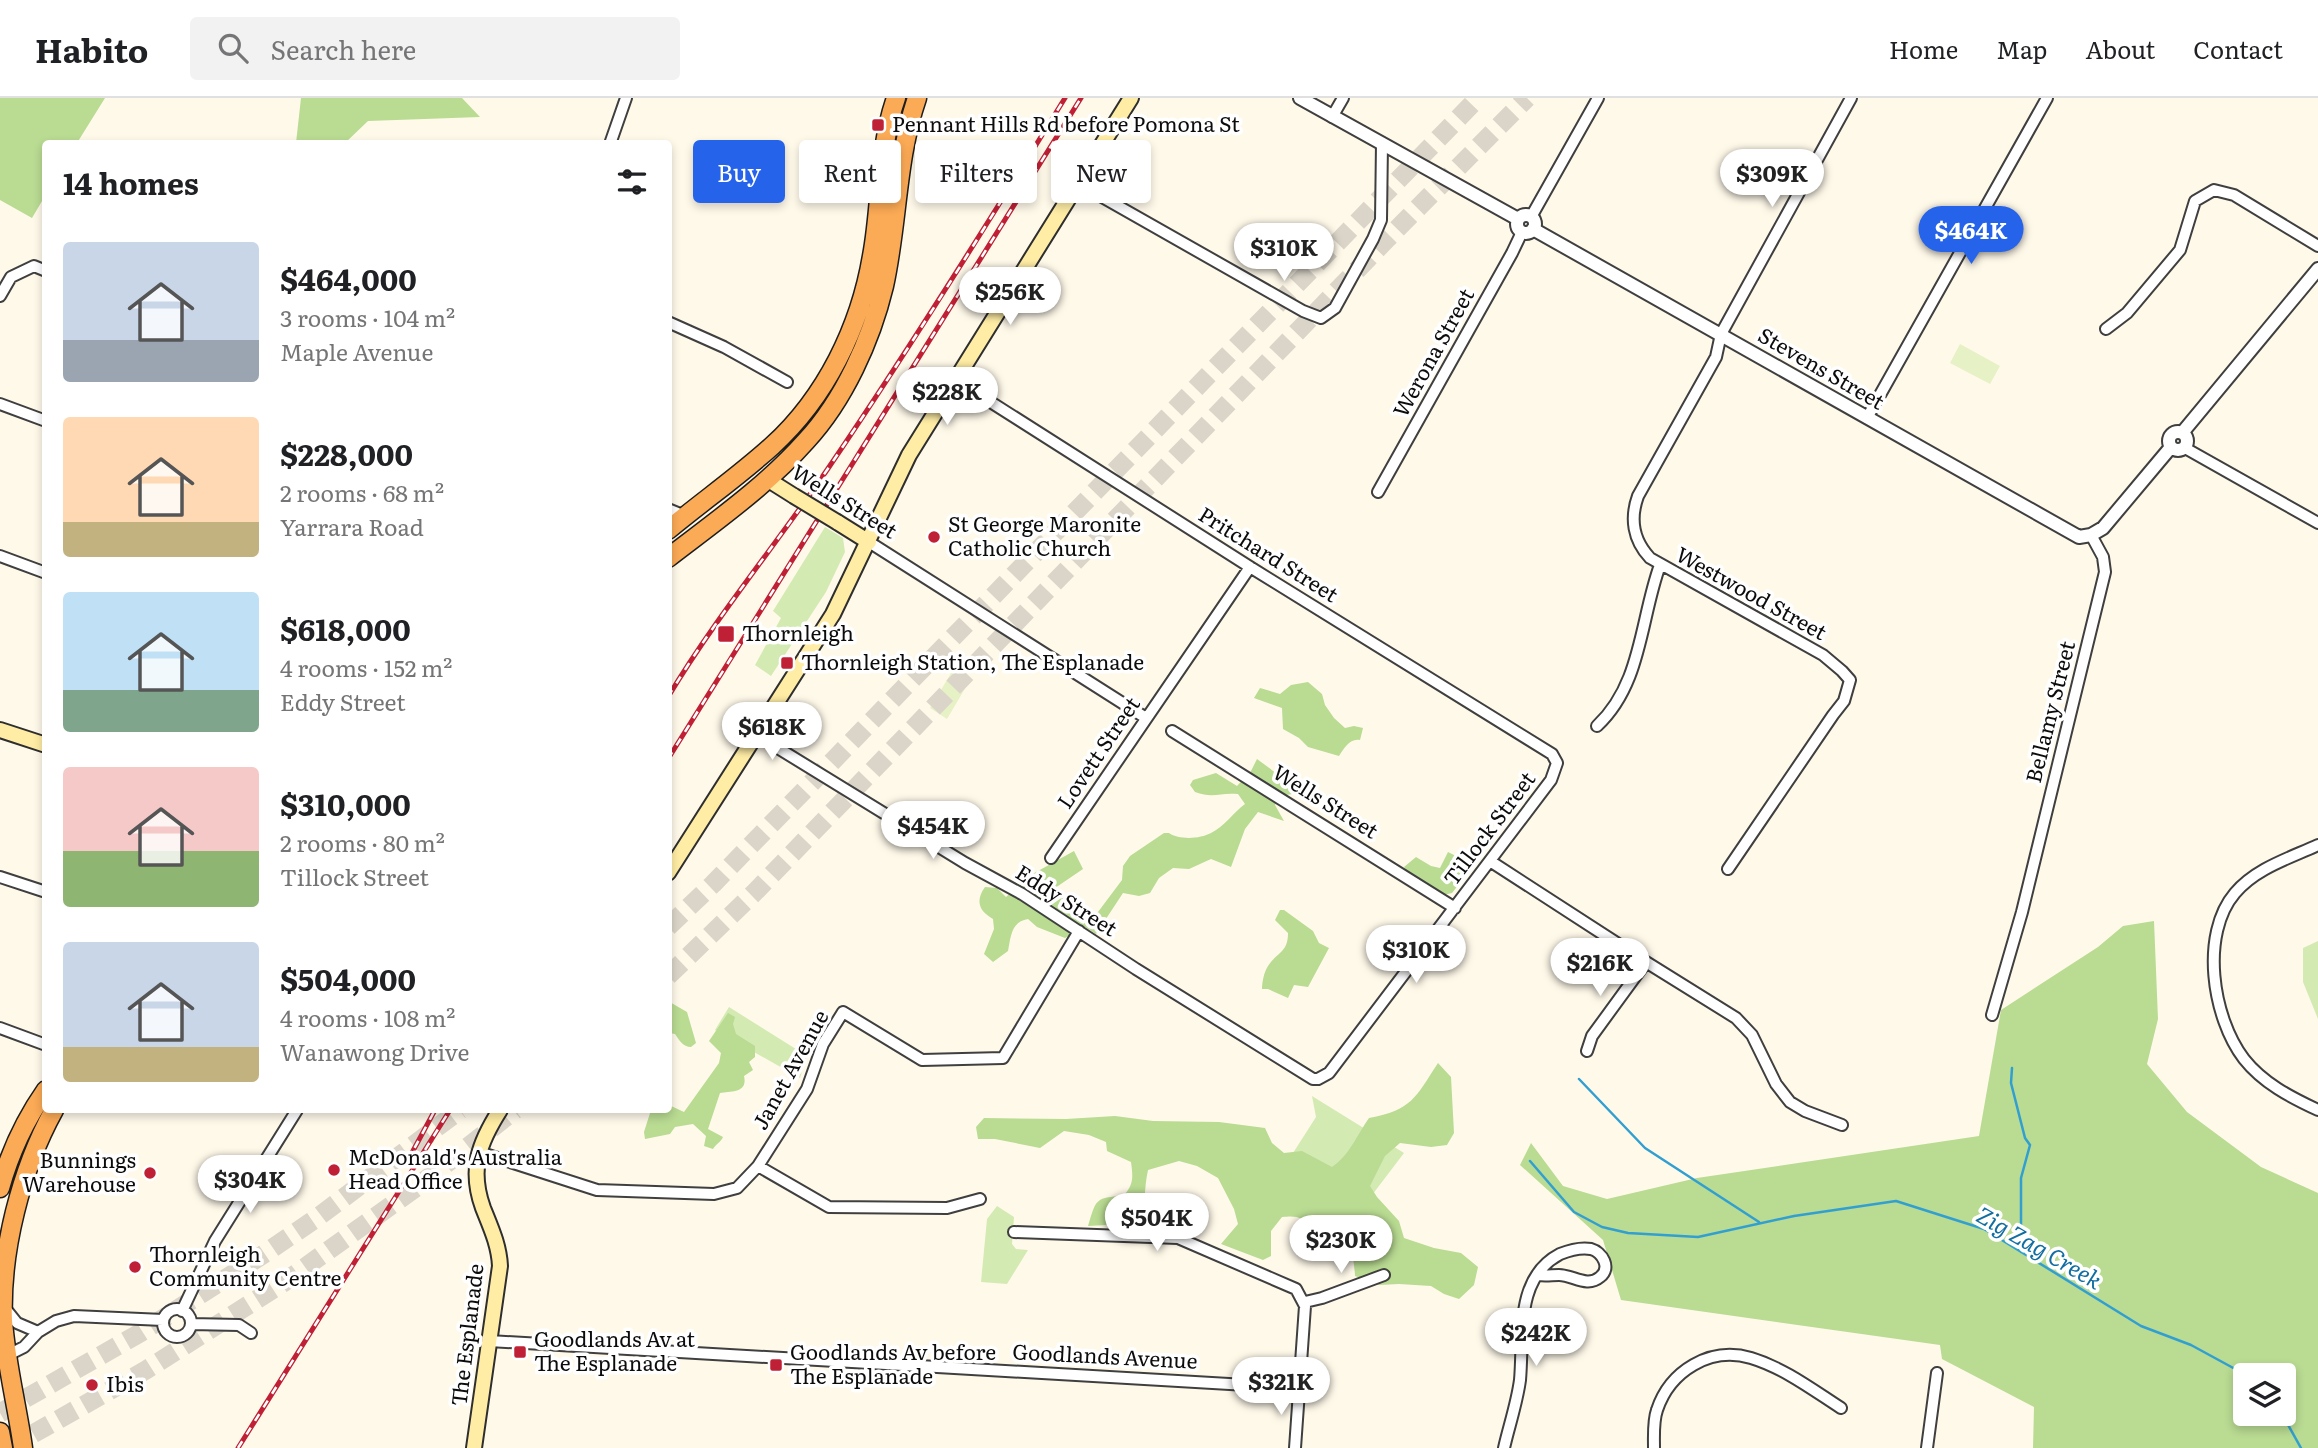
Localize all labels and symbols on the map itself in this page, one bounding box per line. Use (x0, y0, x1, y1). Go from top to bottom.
place label: Pennant Hills Rd before Pomona St (892, 107, 1240, 138)
marker: Pennant Hills Rd before Pomona St (870, 117, 886, 133)
pin: $309K (1723, 150, 1821, 209)
pin: $464K (1922, 206, 2020, 266)
pin: $310K (1235, 223, 1333, 283)
pin: $256K (961, 268, 1059, 327)
street label: Werona Street (1384, 281, 1480, 422)
street label: Stevens Street (1753, 318, 1892, 416)
pin: $228K (898, 368, 996, 427)
street label: Wells Street (786, 455, 905, 545)
street label: Pritchard Street (1193, 497, 1346, 609)
place label: St George Maronite Catholic Church (948, 507, 1141, 562)
marker: St George Maronite Catholic Church (926, 529, 942, 545)
street label: Westwood Street (1671, 537, 1834, 646)
place label: Thornleigh (742, 616, 854, 647)
marker: Thornleigh (716, 624, 736, 644)
street label: Bellamy Street (2016, 637, 2081, 786)
place label: Thornleigh Station, The Esplanade (801, 645, 1144, 676)
marker: Thornleigh Station, The Esplanade (779, 655, 795, 671)
street label: Lovett Street (1048, 689, 1146, 814)
pin: $618K (723, 702, 821, 762)
street label: Wells Street (1267, 755, 1386, 845)
street label: Tillock Street (1435, 764, 1542, 891)
pin: $454K (884, 802, 982, 861)
street label: Eddy Street (1011, 855, 1125, 943)
pin: $310K (1367, 926, 1465, 985)
pin: $216K (1551, 939, 1649, 998)
street label: Janet Avenue (743, 1003, 835, 1134)
place label: McDonald's Australia Head Office (348, 1140, 563, 1195)
place label: Bunnings Warehouse (22, 1143, 136, 1198)
pin: $304K (201, 1156, 299, 1215)
marker: McDonald's Australia Head Office (326, 1162, 342, 1178)
marker: Bunnings Warehouse (142, 1165, 158, 1181)
pin: $504K (1108, 1194, 1206, 1253)
water label: Zig Zag Creek (1971, 1197, 2109, 1296)
pin: $230K (1292, 1216, 1390, 1275)
place label: Thornleigh Community Centre (149, 1237, 341, 1292)
marker: Thornleigh Community Centre (127, 1259, 143, 1275)
street label: The Esplanade (441, 1262, 490, 1408)
pin: $242K (1487, 1308, 1585, 1368)
place label: Goodlands Av at The Esplanade (534, 1322, 696, 1377)
street label: Goodlands Avenue (1012, 1334, 1199, 1375)
place label: Goodlands Av before The Esplanade (790, 1335, 996, 1390)
marker: Goodlands Av at The Esplanade (512, 1344, 528, 1360)
marker: Goodlands Av before The Esplanade (768, 1357, 784, 1373)
pin: $321K (1232, 1358, 1330, 1417)
place label: Ibis (106, 1367, 144, 1398)
marker: Ibis (84, 1377, 100, 1393)

